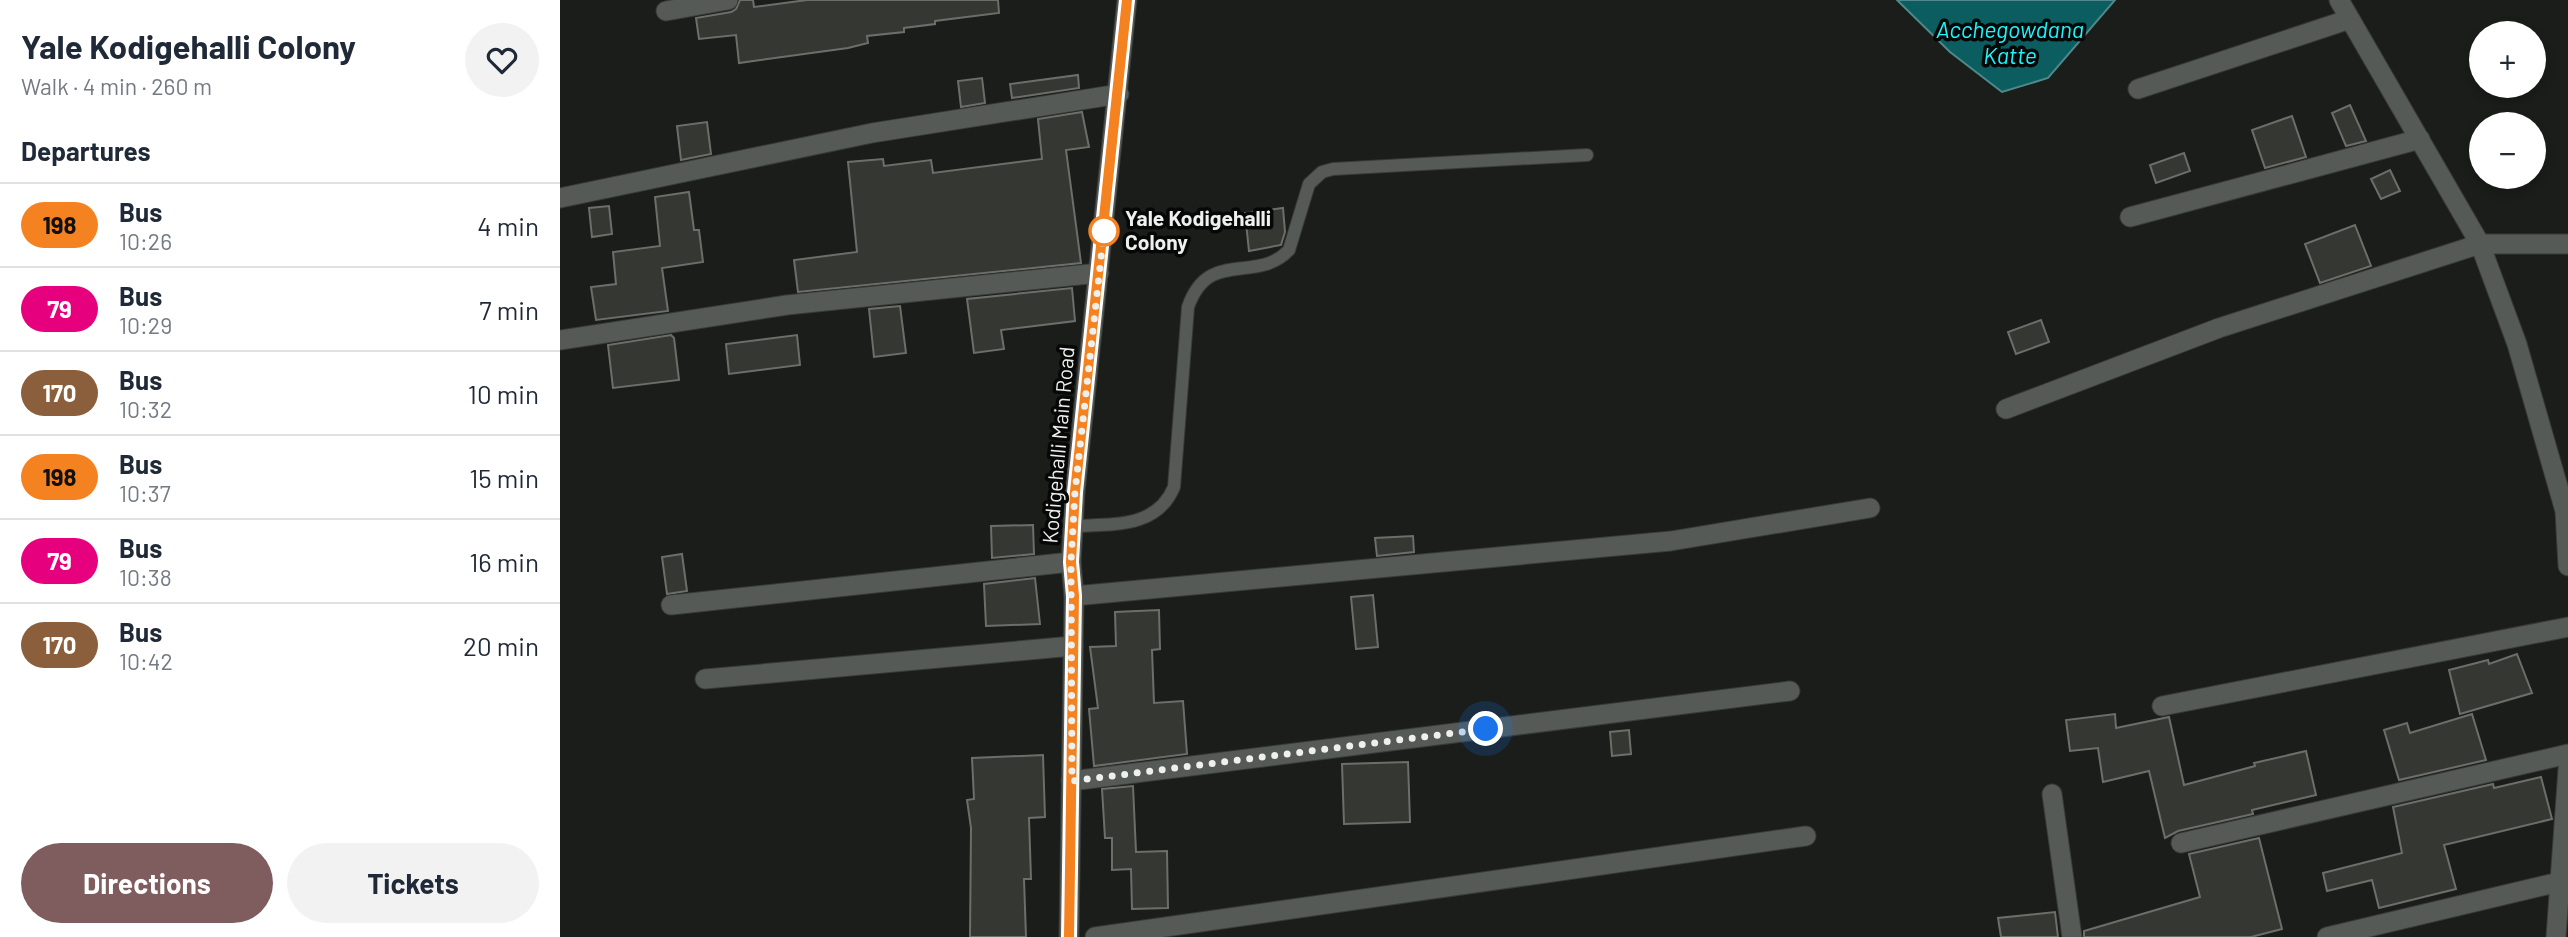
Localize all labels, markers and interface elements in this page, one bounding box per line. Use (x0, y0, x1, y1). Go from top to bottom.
water label: Acchegowdana Katte (1936, 15, 2084, 69)
map controls (2469, 21, 2546, 189)
button: + (2469, 21, 2546, 98)
button: heart (465, 23, 539, 97)
text: Yale Kodigehalli Colony (21, 26, 356, 66)
text: Walk · 4 min · 260 m (21, 72, 212, 100)
button: − (2469, 112, 2546, 189)
text: Departures (21, 135, 151, 166)
text: Bus (119, 196, 162, 227)
place label: Yale Kodigehalli Colony (1125, 205, 1271, 254)
text: 198 (42, 210, 77, 239)
text: 4 min (477, 210, 539, 241)
marker: Yale Kodigehalli Colony (1089, 216, 1119, 246)
text: 10:26 (119, 227, 172, 255)
text: Bus (119, 280, 162, 311)
text: 79 (47, 294, 72, 323)
text: 7 min (479, 294, 539, 325)
text: 10:29 (119, 311, 172, 339)
street label: Kodigehalli Main Road (1036, 345, 1079, 544)
text: Bus (119, 364, 162, 395)
text: 170 (42, 378, 77, 407)
text: 10 min (468, 378, 539, 409)
text: 10:32 (119, 395, 172, 423)
text: Bus (119, 448, 162, 479)
text: 198 (42, 462, 77, 491)
text: 15 min (469, 462, 539, 493)
text: 10:37 (119, 479, 171, 507)
text: Bus (119, 532, 162, 563)
text: 79 (47, 546, 72, 575)
text: 16 min (469, 546, 539, 577)
text: 10:38 (119, 563, 172, 591)
text: Bus (119, 616, 162, 647)
text: 170 (42, 630, 77, 659)
text: 20 min (463, 630, 539, 661)
text: 10:42 (119, 647, 173, 675)
your location (1468, 711, 1503, 746)
button: Directions (21, 843, 273, 923)
button: Tickets (287, 843, 539, 923)

